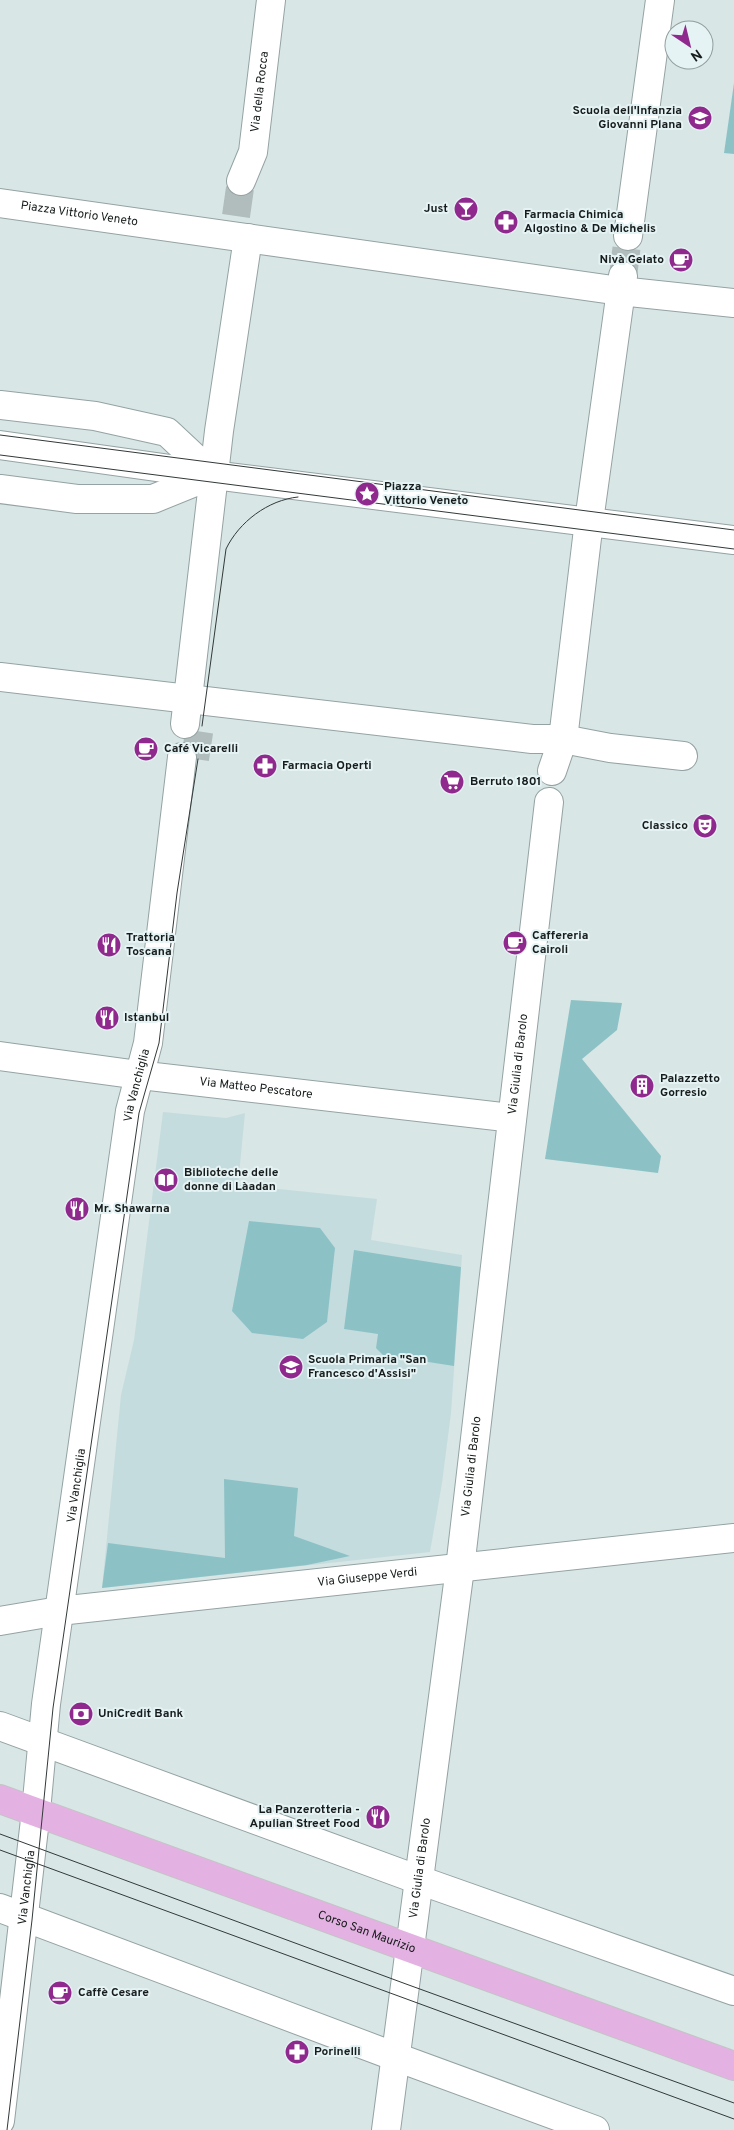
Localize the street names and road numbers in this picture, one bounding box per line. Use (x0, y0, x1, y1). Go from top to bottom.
street label: Via della Rocca (247, 50, 273, 133)
street label: Piazza Vittorio Veneto (19, 198, 139, 231)
street label: Via Giulia di Barolo (505, 1013, 532, 1116)
street label: Via Vanchiglia (121, 1047, 154, 1123)
street label: Via Matteo Pescatore (198, 1074, 313, 1103)
street label: Via Giulia di Barolo (458, 1415, 486, 1518)
street label: Via Vanchiglia (64, 1447, 90, 1524)
street label: Via Giuseppe Verdi (317, 1564, 418, 1591)
street label: Via Giulia di Barolo (406, 1817, 435, 1920)
street label: Via Vanchiglia (15, 1849, 39, 1926)
street label: Corso San Maurizio (315, 1907, 418, 1958)

